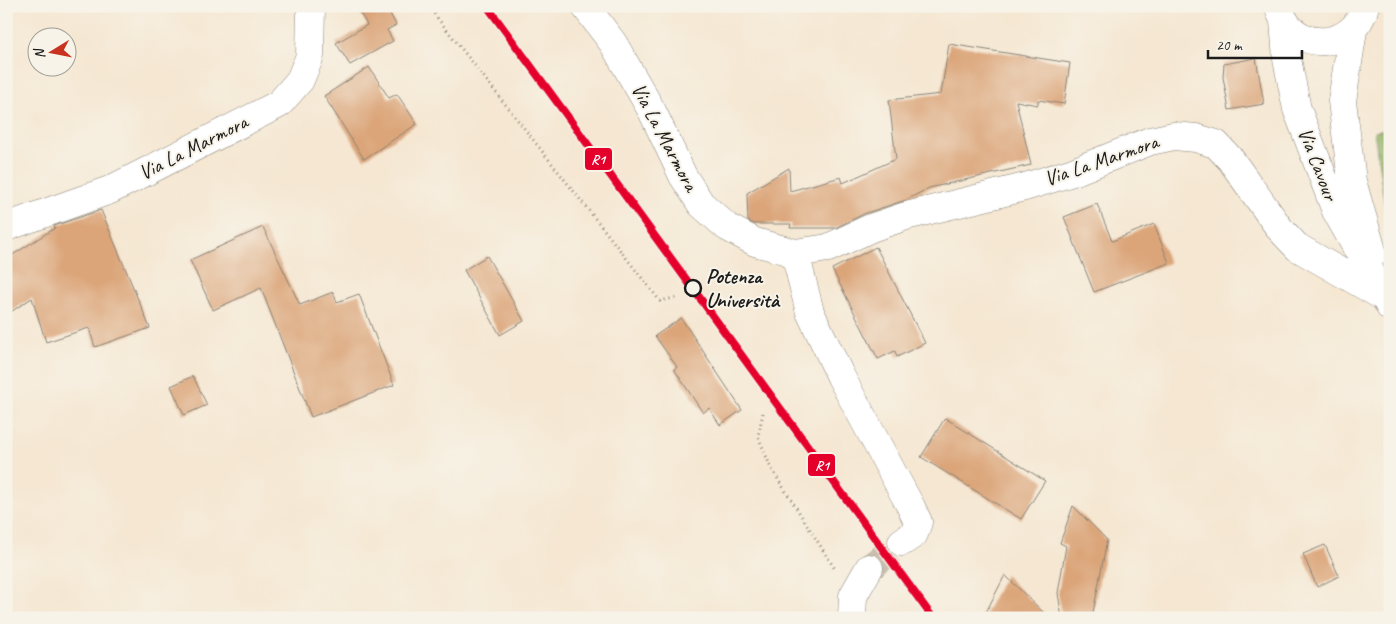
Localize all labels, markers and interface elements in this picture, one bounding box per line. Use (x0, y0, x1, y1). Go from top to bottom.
north arrow (28, 28, 78, 78)
scale bar (1208, 28, 1302, 60)
text: 20 m (1216, 36, 1243, 55)
text: N (30, 46, 49, 60)
street label: Via La Marmora (626, 79, 705, 198)
street label: Via La Marmora (134, 107, 254, 186)
street label: Via Cavour (1292, 124, 1344, 206)
street label: Via La Marmora (1041, 128, 1164, 192)
line badge: R1 (584, 147, 613, 171)
text: R1 (591, 151, 607, 168)
place label: Potenza Università (706, 263, 781, 313)
marker: Potenza Università (684, 279, 702, 297)
line badge: R1 (807, 453, 836, 477)
text: R1 (815, 457, 831, 474)

